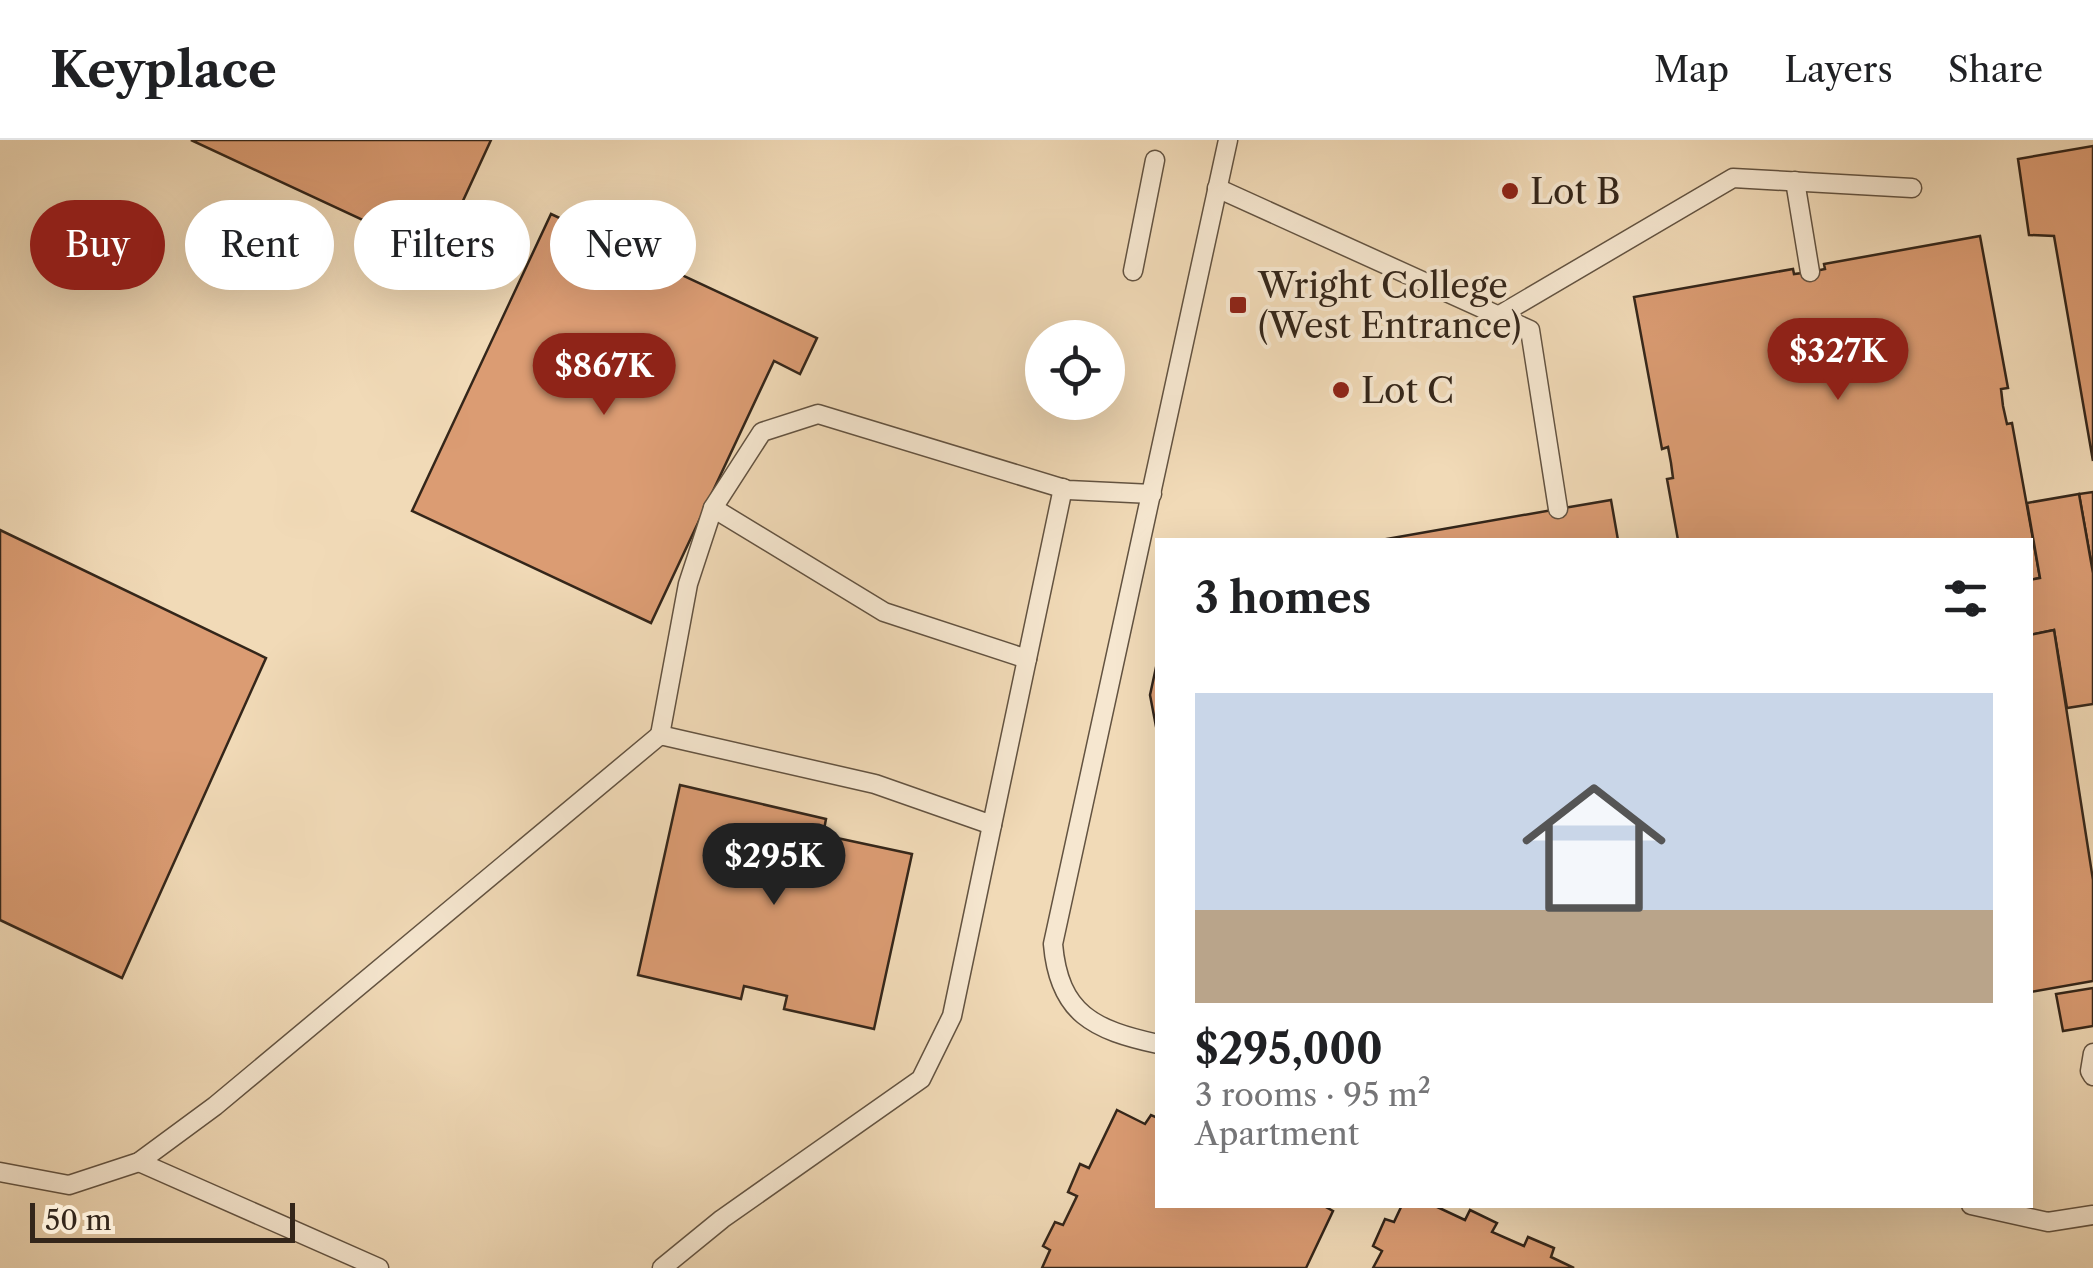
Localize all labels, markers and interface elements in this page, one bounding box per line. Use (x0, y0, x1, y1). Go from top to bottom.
text: Keyplace (50, 40, 277, 99)
text: Map (1654, 48, 1729, 91)
text: Layers (1784, 48, 1893, 91)
text: Share (1948, 48, 2043, 91)
place label: Lot B (1530, 170, 1621, 213)
marker: Lot B (1499, 180, 1521, 202)
chip: Buy (30, 200, 165, 290)
chip: Rent (185, 200, 334, 290)
chip: Filters (354, 200, 530, 290)
chip: New (550, 200, 696, 290)
place label: Wright College (West Entrance) (1257, 264, 1521, 347)
marker: Wright College (West Entrance) (1227, 294, 1249, 316)
pin: $327K (1768, 318, 1908, 403)
map controls (1025, 320, 1125, 420)
button: locate (1025, 320, 1125, 420)
text: $327K (1789, 331, 1887, 370)
pin: $867K (534, 333, 674, 418)
text: $867K (555, 346, 653, 385)
place label: Lot C (1361, 369, 1454, 412)
marker: Lot C (1330, 379, 1352, 401)
icon: filters (1938, 571, 1993, 626)
text: 3 homes (1195, 572, 1371, 624)
icon: home (1504, 758, 1684, 938)
pin: $295K (704, 823, 844, 908)
text: $295K (724, 836, 824, 875)
text: $295,000 (1195, 1023, 1383, 1075)
text: 3 rooms · 95 m² (1195, 1075, 1431, 1114)
text: Apartment (1195, 1114, 1359, 1153)
scale bar (30, 1198, 295, 1242)
text: 50 m (45, 1203, 112, 1237)

